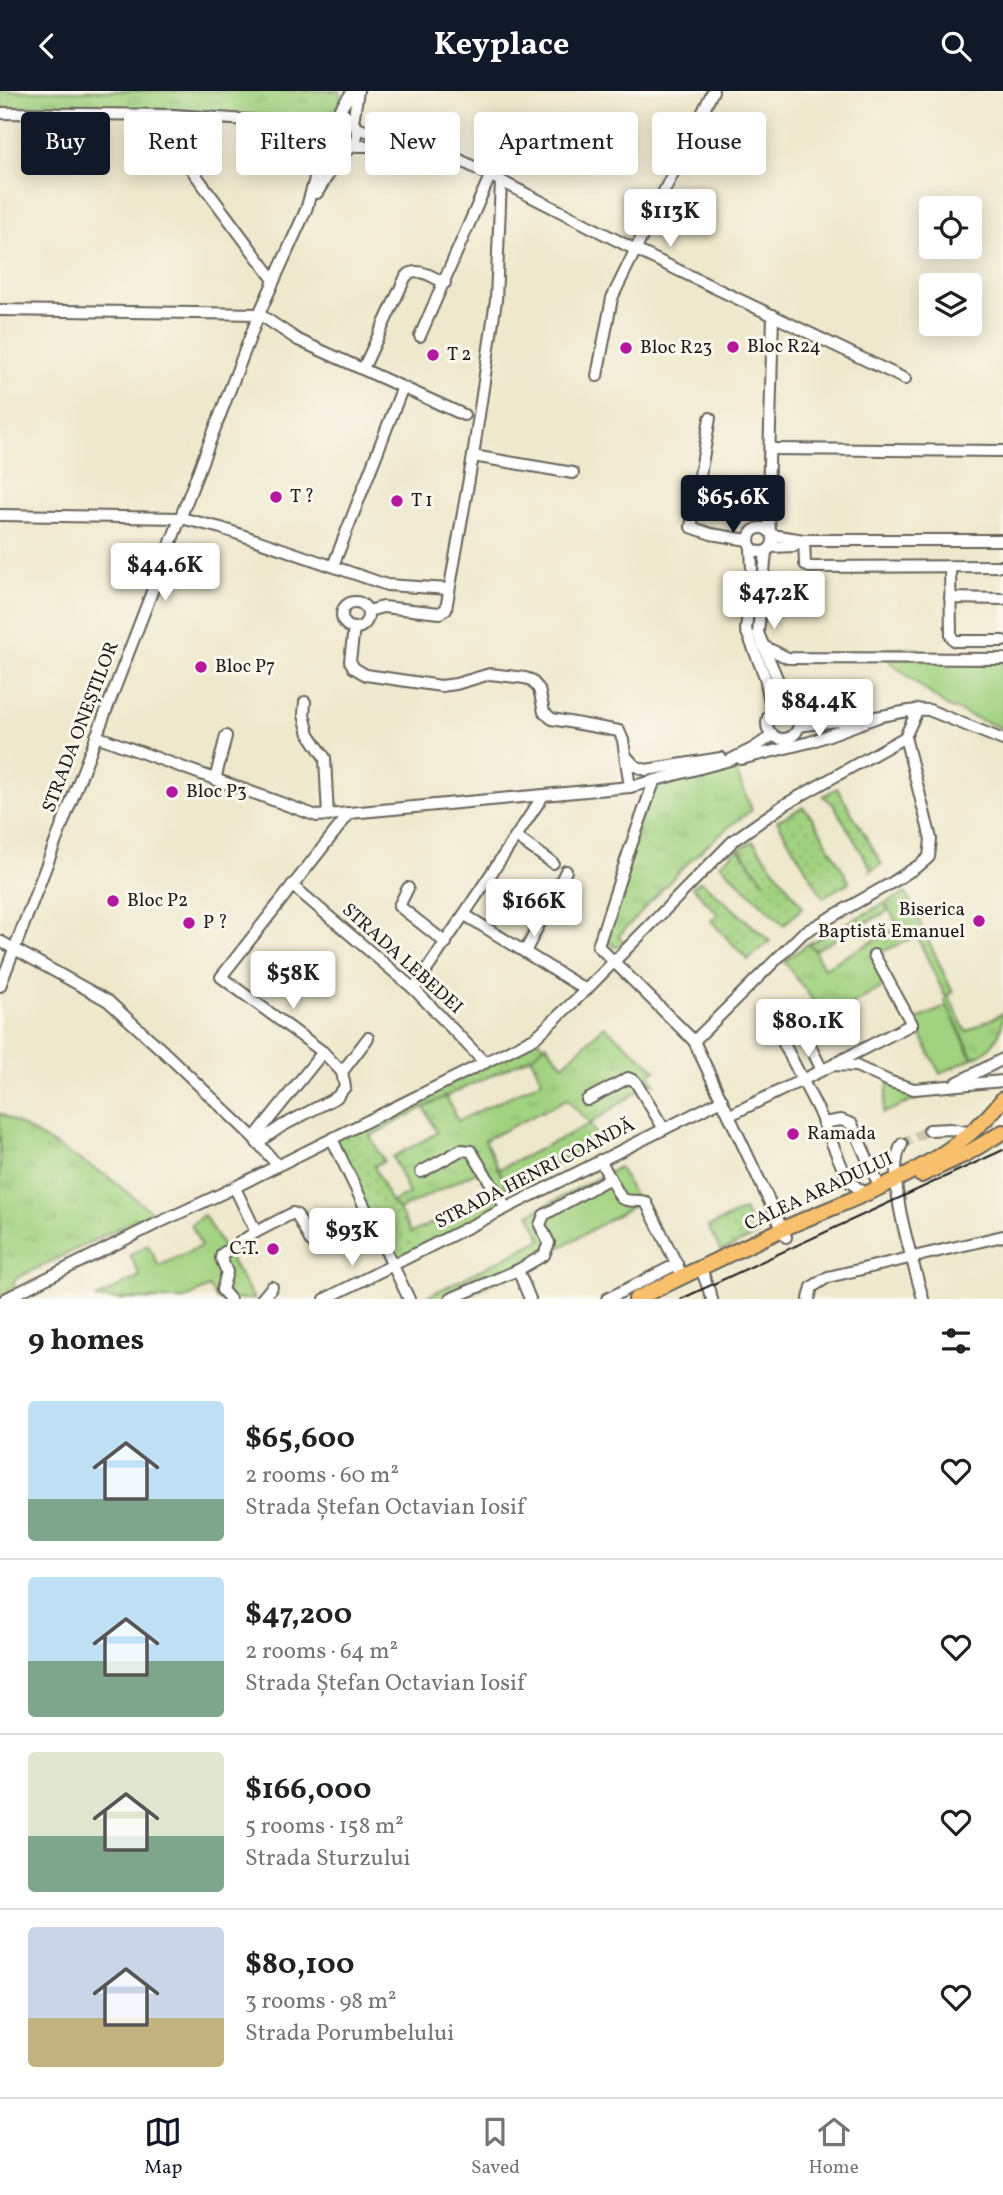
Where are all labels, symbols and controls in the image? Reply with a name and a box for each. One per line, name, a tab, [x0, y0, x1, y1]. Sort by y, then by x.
text: Keyplace	[434, 24, 569, 68]
icon: back	[28, 27, 66, 65]
icon: search	[937, 27, 975, 65]
chip: Buy	[21, 112, 110, 175]
chip: Rent	[124, 112, 222, 175]
chip: Filters	[236, 112, 351, 175]
chip: New	[365, 112, 460, 175]
chip: Apartment	[474, 112, 638, 175]
chip: House	[652, 112, 766, 175]
pin: $113K	[621, 190, 719, 249]
text: $113K	[640, 196, 700, 228]
map controls	[919, 196, 982, 336]
button: locate	[919, 196, 982, 259]
button: layers	[919, 273, 982, 336]
place label: Bloc R24	[747, 334, 821, 360]
place label: Bloc R23	[640, 335, 712, 361]
marker: Bloc R24	[725, 339, 741, 355]
marker: Bloc R23	[618, 340, 634, 356]
place label: T 2	[447, 342, 472, 368]
marker: T 2	[425, 347, 441, 363]
pin: $65.6K	[676, 475, 790, 535]
text: $65.6K	[697, 482, 769, 514]
place label: T ?	[290, 484, 315, 510]
place label: T 1	[411, 488, 433, 514]
marker: T ?	[268, 489, 284, 505]
marker: T 1	[389, 493, 405, 509]
pin: $44.6K	[108, 543, 222, 603]
text: $44.6K	[127, 550, 203, 582]
pin: $47.2K	[717, 571, 831, 631]
text: $47.2K	[739, 578, 809, 610]
street label: STRADA ONEȘTILOR	[36, 638, 126, 816]
place label: Bloc P7	[215, 654, 275, 680]
marker: Bloc P7	[193, 659, 209, 675]
pin: $84.4K	[762, 679, 876, 739]
text: $84.4K	[781, 686, 857, 718]
place label: Bloc P3	[186, 779, 247, 805]
marker: Bloc P3	[164, 784, 180, 800]
pin: $166K	[485, 879, 583, 939]
text: $166K	[502, 886, 566, 918]
place label: Bloc P2	[127, 888, 188, 914]
marker: Bloc P2	[105, 893, 121, 909]
place label: Biserica Baptistă Emanuel	[818, 897, 965, 945]
street label: STRADA LEBEDEI	[336, 898, 468, 1020]
place label: P ?	[203, 910, 228, 936]
marker: Biserica Baptistă Emanuel	[971, 913, 987, 929]
marker: P ?	[181, 915, 197, 931]
pin: $58K	[252, 951, 334, 1011]
text: $58K	[266, 958, 320, 990]
pin: $80.1K	[751, 999, 865, 1059]
text: $80.1K	[772, 1006, 844, 1038]
street label: STRADA HENRI COANDĂ	[431, 1112, 639, 1236]
place label: Ramada	[807, 1121, 876, 1147]
marker: Ramada	[785, 1126, 801, 1142]
street label: CALEA ARADULUI	[741, 1146, 897, 1238]
pin: $93K	[311, 1209, 393, 1268]
text: $93K	[325, 1215, 379, 1247]
place label: C.T.	[230, 1236, 259, 1262]
marker: C.T.	[265, 1241, 281, 1257]
text: 9 homes	[28, 1320, 144, 1362]
icon: filters	[937, 1322, 975, 1360]
text: $65,600	[245, 1418, 355, 1460]
icon: home	[84, 1429, 168, 1513]
icon: heart	[937, 1452, 975, 1490]
text: 2 rooms · 60 m²	[245, 1460, 399, 1492]
text: Strada Ștefan Octavian Iosif	[245, 1492, 525, 1524]
text: $47,200	[245, 1594, 352, 1636]
icon: home	[84, 1605, 168, 1689]
icon: heart	[937, 1628, 975, 1666]
text: 2 rooms · 64 m²	[245, 1636, 398, 1668]
text: Strada Ștefan Octavian Iosif	[245, 1668, 525, 1700]
text: $166,000	[245, 1769, 371, 1811]
icon: home	[84, 1780, 168, 1864]
icon: heart	[937, 1803, 975, 1841]
text: 5 rooms · 158 m²	[245, 1811, 404, 1843]
text: Strada Sturzului	[245, 1843, 411, 1875]
text: $80,100	[245, 1944, 355, 1986]
icon: home	[84, 1955, 168, 2039]
icon: heart	[937, 1978, 975, 2016]
text: 3 rooms · 98 m²	[245, 1986, 397, 2018]
text: Strada Porumbelului	[245, 2018, 454, 2050]
tab: Map	[144, 2113, 182, 2181]
tab: Saved	[471, 2113, 520, 2181]
tab: Home	[808, 2113, 859, 2181]

